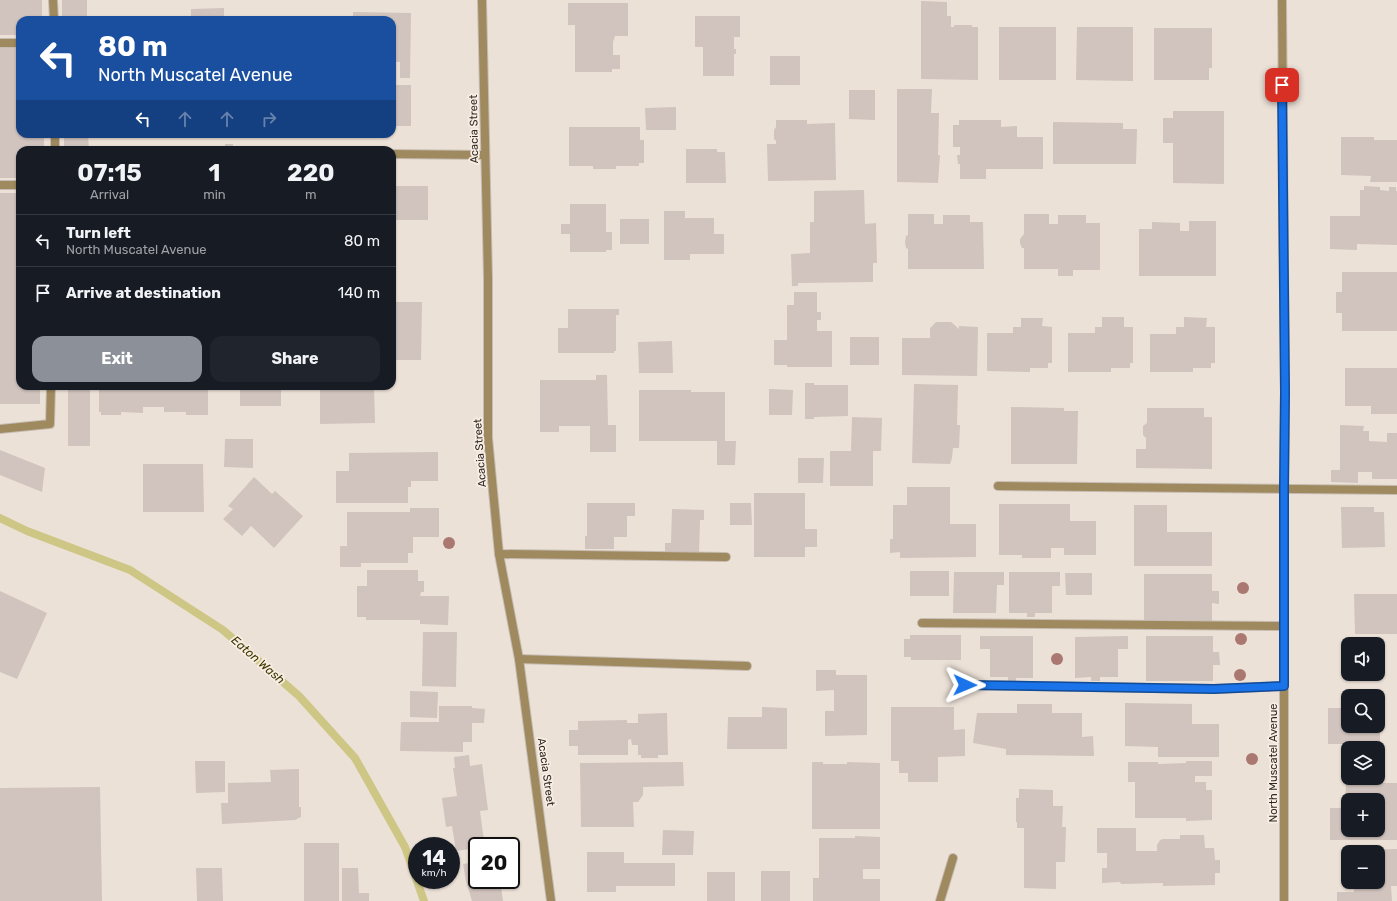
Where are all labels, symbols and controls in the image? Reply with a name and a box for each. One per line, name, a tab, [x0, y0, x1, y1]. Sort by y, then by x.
text: 80 m	[98, 30, 168, 63]
icon: left	[32, 32, 84, 84]
text: North Muscatel Avenue	[98, 64, 293, 86]
pin	[1265, 68, 1299, 102]
icon: arrive	[1271, 74, 1293, 96]
street label: Acacia Street	[467, 94, 481, 163]
icon: left	[132, 108, 154, 130]
icon: ahead	[174, 108, 196, 130]
icon: ahead	[216, 108, 238, 130]
icon: right	[258, 108, 280, 130]
text: 07:15	[77, 159, 142, 187]
text: 1	[209, 159, 220, 187]
text: 220	[287, 159, 335, 187]
text: Arrival	[90, 187, 129, 202]
text: min	[203, 187, 226, 202]
text: m	[305, 187, 317, 202]
text: Turn left	[66, 224, 131, 242]
icon: left	[32, 230, 54, 252]
text: 80 m	[344, 232, 380, 250]
text: North Muscatel Avenue	[66, 242, 207, 257]
icon: arrive	[32, 282, 54, 304]
text: Arrive at destination	[66, 284, 221, 302]
text: 140 m	[338, 284, 380, 302]
button: Exit	[32, 336, 202, 382]
button: Share	[210, 336, 380, 382]
street label: Acacia Street	[471, 418, 489, 488]
water label: Eaton Wash	[229, 633, 287, 687]
map controls	[1341, 637, 1385, 889]
button: sound	[1341, 637, 1385, 681]
position arrow	[944, 664, 986, 706]
button: search	[1341, 689, 1385, 733]
street label: North Muscatel Avenue	[1267, 704, 1280, 822]
street label: Acacia Street	[535, 737, 557, 808]
button: layers	[1341, 741, 1385, 785]
button: +	[1341, 793, 1385, 837]
speed limit sign: 20	[468, 837, 520, 889]
button: −	[1341, 845, 1385, 889]
text: 14	[422, 846, 446, 870]
text: km/h	[422, 867, 446, 879]

